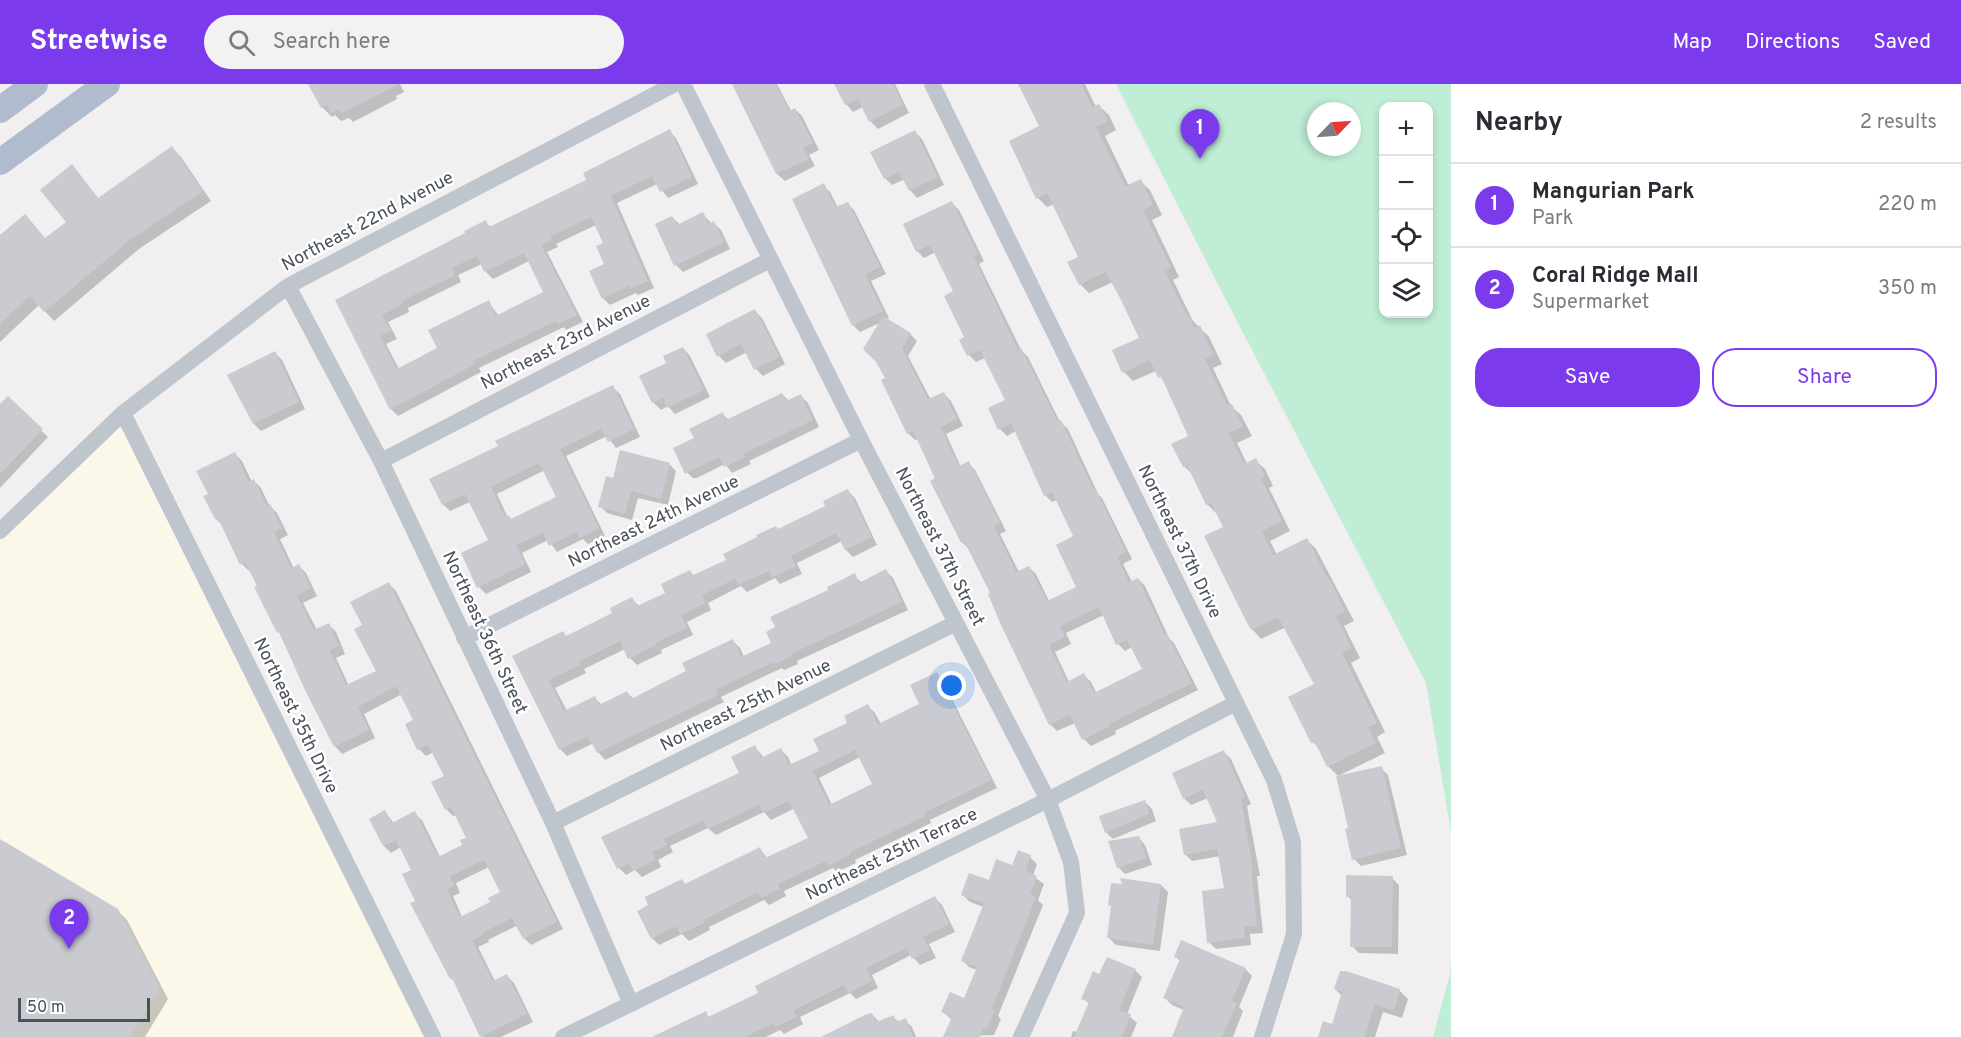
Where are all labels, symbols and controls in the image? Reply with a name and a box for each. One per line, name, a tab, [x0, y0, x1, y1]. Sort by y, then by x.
search box	[204, 15, 624, 69]
text: Streetwise	[30, 24, 168, 60]
icon: search	[225, 26, 258, 59]
text: Search here	[273, 29, 390, 56]
text: Map	[1672, 29, 1712, 56]
text: Directions	[1745, 29, 1840, 56]
text: Saved	[1873, 29, 1931, 56]
north arrow	[1307, 102, 1361, 156]
map controls	[1379, 102, 1433, 318]
button: +	[1379, 102, 1433, 156]
text: Nearby	[1475, 107, 1563, 140]
pin: 1	[1180, 110, 1220, 159]
text: 2 results	[1860, 110, 1937, 136]
button: −	[1379, 156, 1433, 210]
street label: Northeast 22nd Avenue	[278, 167, 458, 277]
text: Mangurian Park	[1532, 179, 1695, 206]
text: 1	[1491, 192, 1499, 218]
text: 220 m	[1878, 192, 1937, 218]
text: Park	[1532, 206, 1573, 232]
button: locate	[1379, 210, 1433, 264]
text: Coral Ridge Mall	[1532, 263, 1699, 290]
button: layers	[1379, 264, 1433, 318]
text: 2	[1488, 276, 1501, 302]
text: 350 m	[1878, 276, 1937, 302]
street label: Northeast 23rd Avenue	[477, 290, 655, 396]
text: Supermarket	[1532, 290, 1649, 316]
button: Save	[1475, 348, 1700, 407]
button: Share	[1712, 348, 1937, 407]
street label: Northeast 37th Drive	[1132, 461, 1226, 623]
street label: Northeast 37th Street	[889, 464, 989, 630]
street label: Northeast 24th Avenue	[565, 471, 743, 573]
street label: Northeast 36th Street	[436, 548, 532, 718]
street label: Northeast 35th Drive	[247, 634, 343, 798]
street label: Northeast 25th Avenue	[657, 655, 835, 757]
your location	[937, 671, 966, 700]
street label: Northeast 25th Terrace	[802, 803, 982, 907]
pin: 2	[50, 900, 88, 949]
scale bar	[18, 995, 150, 1022]
text: 50 m	[27, 998, 65, 1018]

